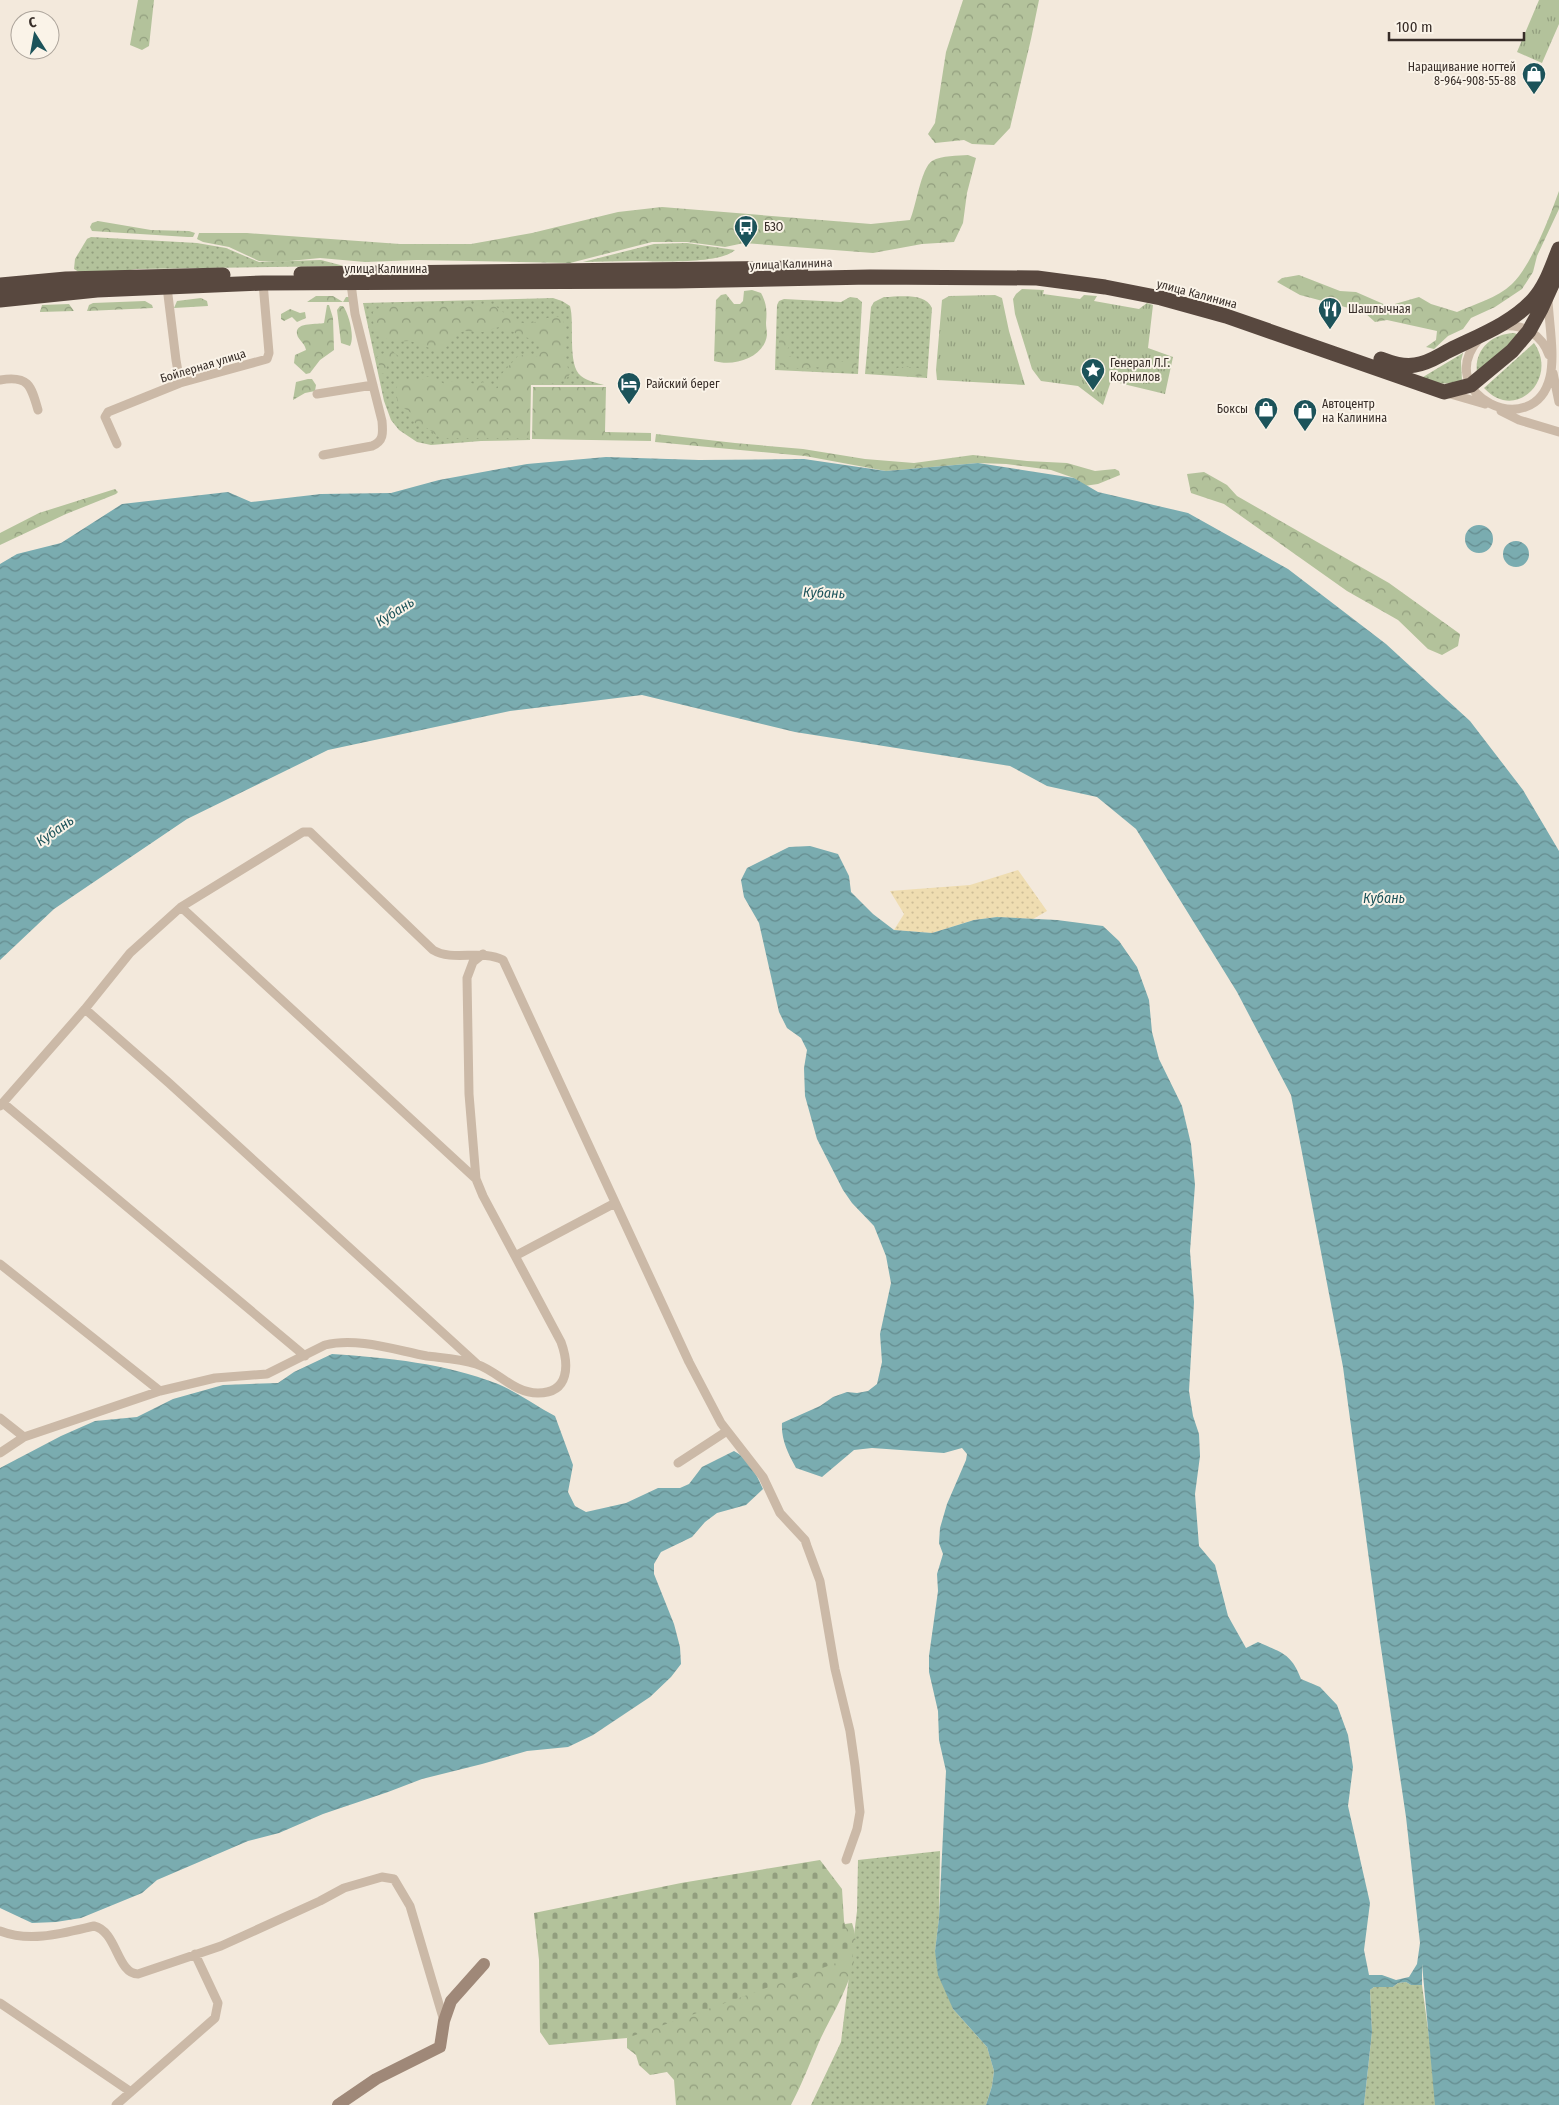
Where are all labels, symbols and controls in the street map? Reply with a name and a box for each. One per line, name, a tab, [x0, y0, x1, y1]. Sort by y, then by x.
north arrow	[10, 10, 60, 60]
scale bar	[1389, 10, 1524, 42]
text: С	[27, 14, 38, 32]
text: 100 m	[1396, 18, 1433, 36]
place label: Наращивание ногтей 8-964-908-55-88	[1408, 60, 1516, 88]
shop icon: Наращивание ногтей 8-964-908-55-88	[1521, 61, 1547, 95]
bus stop icon: БЗО	[733, 214, 759, 248]
place label: БЗО	[764, 220, 783, 234]
street label: улица Калинина	[749, 256, 833, 272]
street label: улица Калинина	[345, 262, 428, 276]
street label: улица Калинина	[1155, 277, 1239, 312]
restaurant icon: Шашлычная	[1317, 296, 1343, 330]
place label: Шашлычная	[1348, 302, 1411, 316]
street label: Бойлерная улица	[159, 346, 248, 386]
place label: Генерал Л.Г. Корнилов	[1110, 356, 1170, 384]
place icon: Генерал Л.Г. Корнилов	[1080, 357, 1106, 391]
hotel icon: Райский берег	[616, 371, 642, 405]
place label: Райский берег	[646, 377, 720, 391]
shop icon: Боксы	[1253, 396, 1279, 430]
place label: Автоцентр на Калинина	[1322, 397, 1387, 425]
shop icon: Автоцентр на Калинина	[1292, 398, 1318, 432]
place label: Боксы	[1217, 402, 1248, 416]
water label: Кубань	[803, 584, 845, 602]
water label: Кубань	[373, 594, 417, 630]
water label: Кубань	[33, 812, 77, 850]
water label: Кубань	[1363, 890, 1405, 907]

